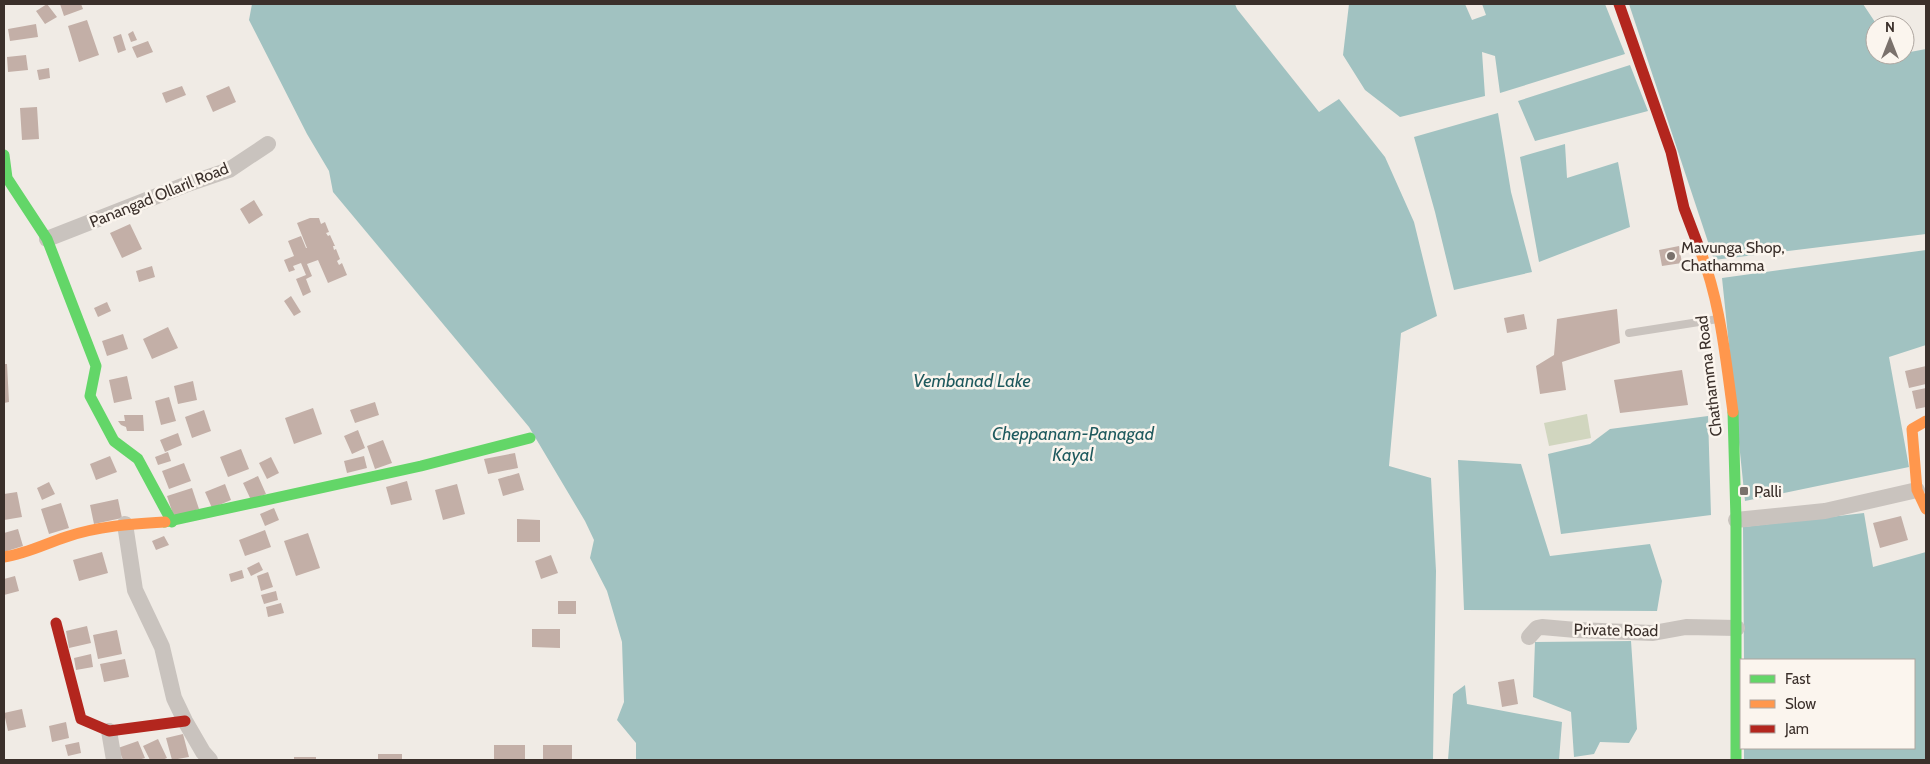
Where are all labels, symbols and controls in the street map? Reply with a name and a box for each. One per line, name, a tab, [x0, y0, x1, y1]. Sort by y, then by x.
north arrow	[1865, 15, 1915, 65]
text: N	[1885, 18, 1895, 36]
street label: Panangad Ollaril Road	[87, 158, 231, 232]
place label: Mavunga Shop, Chathamma	[1681, 238, 1785, 275]
marker: Mavunga Shop, Chathamma	[1665, 250, 1677, 262]
street label: Chathamma Road	[1692, 314, 1726, 438]
water label: Vembanad Lake	[913, 370, 1031, 392]
water label: Cheppanam-Panagad Kayal	[992, 423, 1155, 466]
place label: Palli	[1754, 482, 1782, 501]
marker: Palli	[1738, 485, 1750, 497]
street label: Private Road	[1574, 620, 1658, 640]
legend	[1740, 659, 1915, 749]
text: Fast	[1785, 670, 1810, 688]
text: Slow	[1785, 695, 1816, 713]
text: Jam	[1784, 720, 1809, 738]

